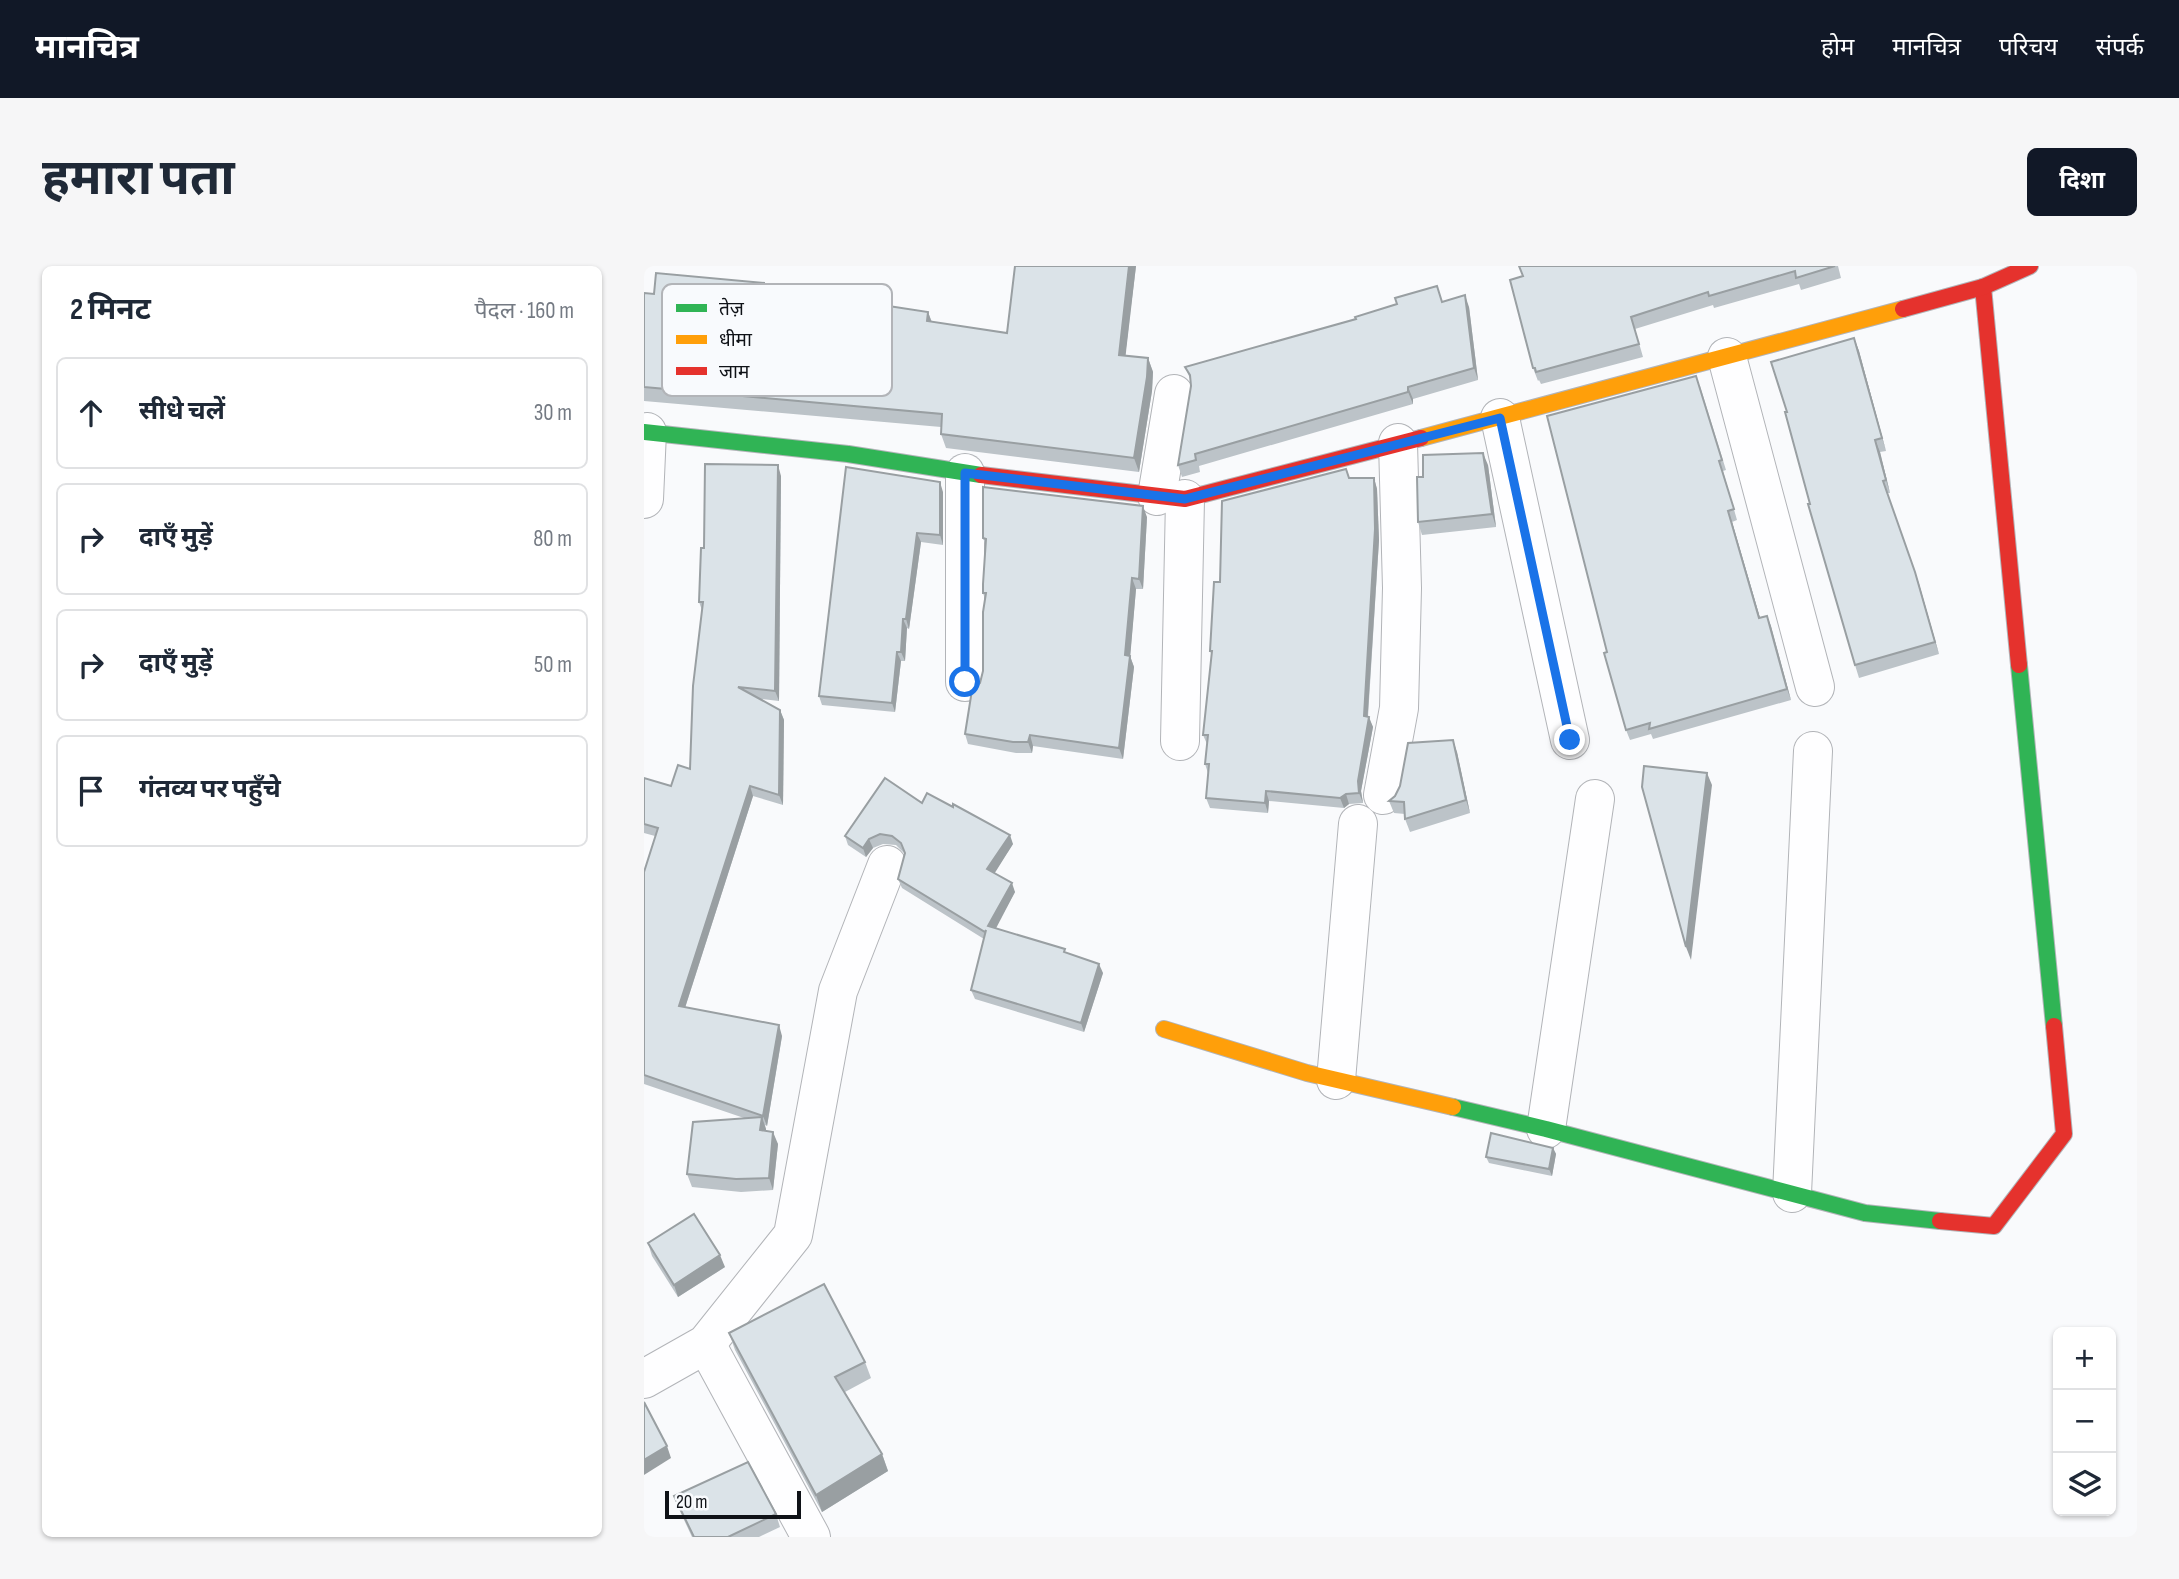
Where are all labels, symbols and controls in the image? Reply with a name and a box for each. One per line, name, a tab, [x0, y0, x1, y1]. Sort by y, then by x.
text: मानचित्र	[35, 28, 139, 68]
text: होम	[1821, 33, 1854, 62]
text: मानचित्र	[1892, 33, 1961, 62]
text: परिचय	[1999, 33, 2058, 62]
text: संपर्क	[2096, 33, 2144, 62]
button: दिशा	[2027, 148, 2137, 216]
text: हमारा पता	[42, 150, 235, 209]
legend	[662, 284, 892, 396]
text: 2 मिनट	[70, 292, 151, 328]
text: पैदल · 160 m	[474, 297, 574, 325]
text: तेज़	[719, 297, 745, 321]
text: धीमा	[719, 329, 753, 352]
text: जाम	[719, 361, 750, 384]
icon: ahead	[72, 394, 110, 432]
text: सीधे चलें	[139, 396, 225, 427]
text: 30 m	[534, 399, 572, 427]
icon: right	[72, 520, 110, 558]
text: दाएँ मुड़ें	[139, 522, 213, 553]
text: 80 m	[533, 525, 572, 553]
icon: right	[72, 646, 110, 684]
text: दाएँ मुड़ें	[139, 648, 213, 679]
text: 50 m	[534, 651, 572, 679]
route start	[949, 666, 980, 697]
route end	[1554, 724, 1585, 755]
icon: arrive	[72, 772, 110, 810]
text: गंतव्य पर पहुँचे	[139, 774, 281, 805]
map controls	[2053, 1327, 2116, 1516]
button: +	[2053, 1327, 2116, 1390]
button: −	[2053, 1390, 2116, 1453]
button: layers	[2053, 1453, 2116, 1516]
scale bar	[665, 1488, 802, 1520]
text: 20 m	[676, 1491, 708, 1514]

